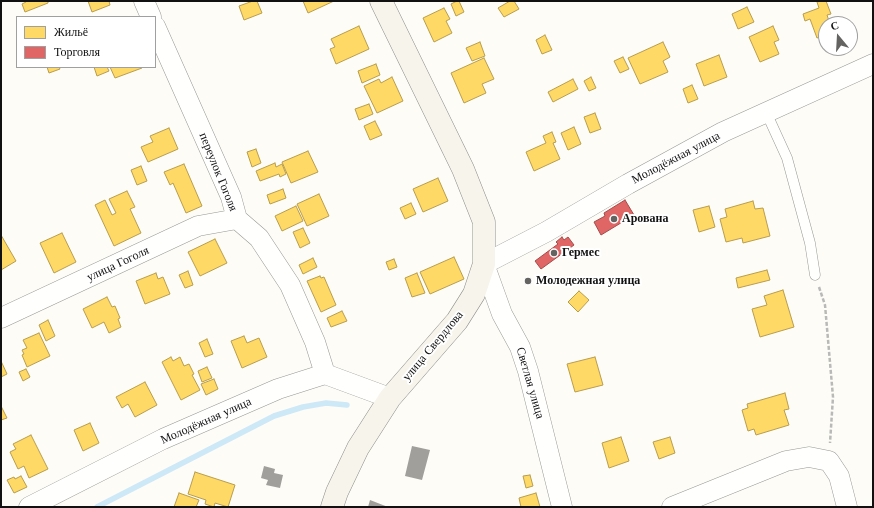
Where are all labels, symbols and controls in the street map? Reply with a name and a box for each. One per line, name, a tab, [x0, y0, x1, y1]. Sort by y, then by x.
legend	[16, 16, 156, 68]
north arrow	[818, 16, 858, 56]
text: С	[829, 18, 841, 33]
text: Жильё	[54, 24, 88, 39]
text: Торговля	[54, 44, 100, 59]
street label: Молодёжная улица	[629, 129, 723, 187]
street label: переулок Гоголя	[196, 131, 240, 213]
place label: Арована	[622, 212, 668, 226]
marker: Арована	[609, 214, 619, 224]
street label: улица Гоголя	[85, 243, 151, 285]
place label: Гермес	[562, 246, 600, 260]
marker: Гермес	[549, 248, 559, 258]
place label: Молодежная улица	[536, 274, 640, 288]
marker: Молодежная улица	[523, 276, 533, 286]
street label: улица Свердлова	[400, 308, 466, 384]
street label: Светлая улица	[513, 346, 547, 420]
street label: Молодёжная улица	[158, 395, 254, 447]

